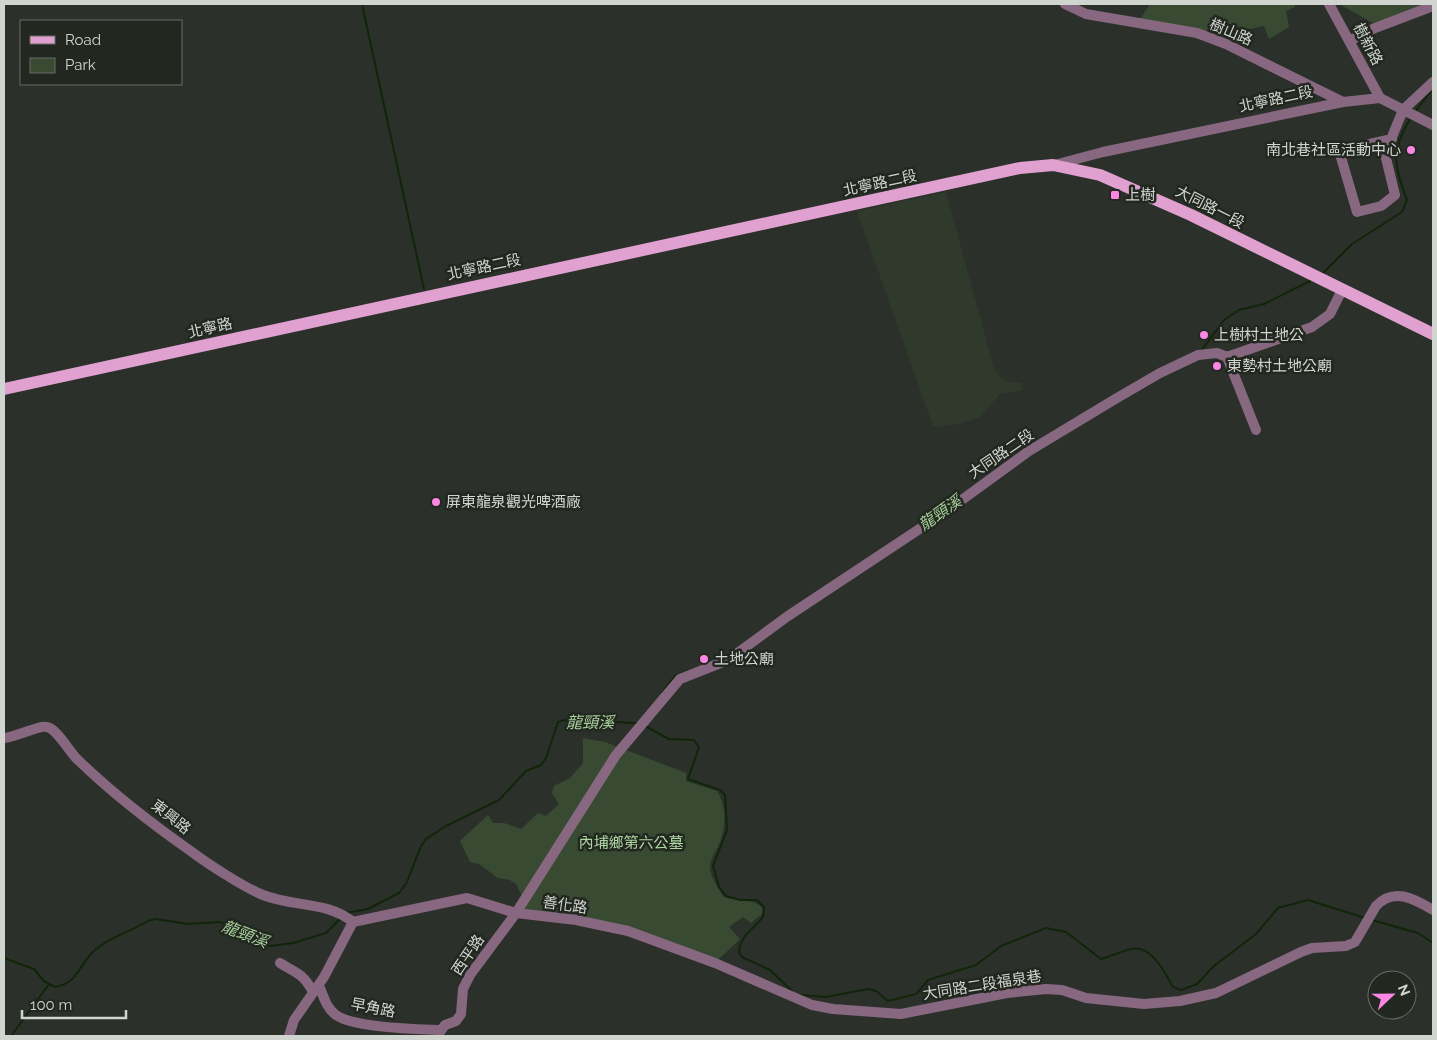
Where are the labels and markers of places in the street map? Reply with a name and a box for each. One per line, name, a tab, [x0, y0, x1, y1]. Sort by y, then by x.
place label: 南北巷社區活動中心	[1266, 141, 1401, 159]
marker: 南北巷社區活動中心	[1405, 144, 1417, 156]
place label: 上樹	[1125, 186, 1155, 204]
marker: 上樹	[1109, 189, 1121, 201]
place label: 上樹村土地公	[1214, 326, 1304, 344]
marker: 上樹村土地公	[1198, 329, 1210, 341]
place label: 東勢村土地公廟	[1227, 357, 1332, 375]
marker: 東勢村土地公廟	[1211, 360, 1223, 372]
place label: 屏東龍泉觀光啤酒廠	[446, 493, 581, 511]
marker: 屏東龍泉觀光啤酒廠	[430, 496, 442, 508]
place label: 土地公廟	[714, 650, 774, 668]
marker: 土地公廟	[698, 653, 710, 665]

